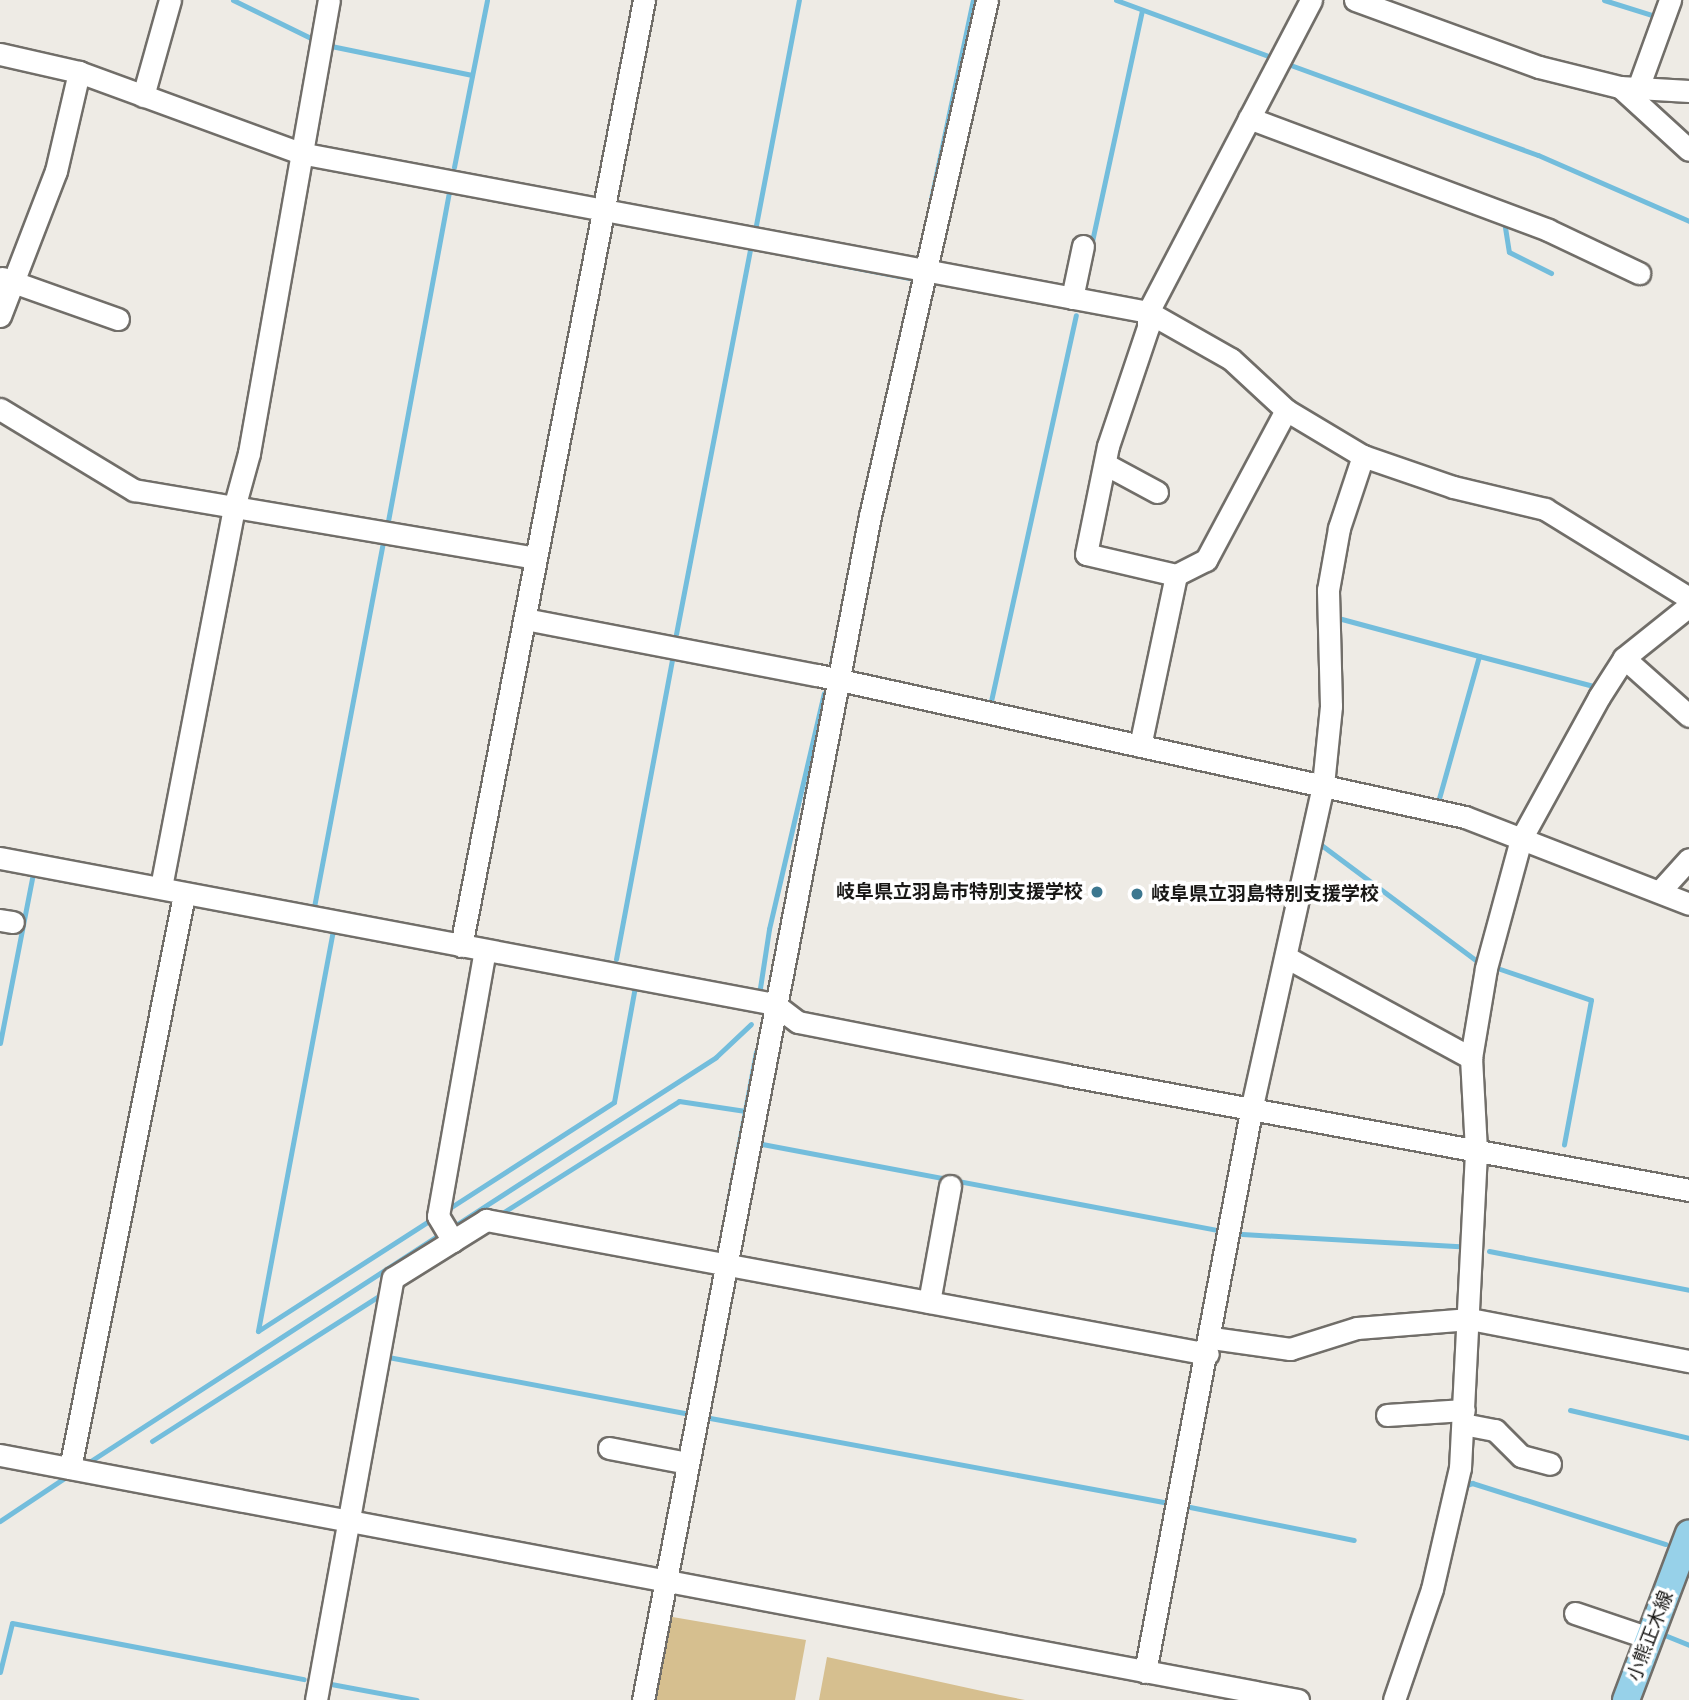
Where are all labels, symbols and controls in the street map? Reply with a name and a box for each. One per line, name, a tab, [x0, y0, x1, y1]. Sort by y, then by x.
place label: 岐阜県立羽島市特別支援学校	[836, 881, 1083, 903]
place label: 岐阜県立羽島特別支援学校	[1151, 883, 1379, 905]
marker: 岐阜県立羽島市特別支援学校	[1089, 884, 1105, 900]
marker: 岐阜県立羽島特別支援学校	[1129, 886, 1145, 902]
street label: 小熊正木線	[1622, 1588, 1678, 1684]

